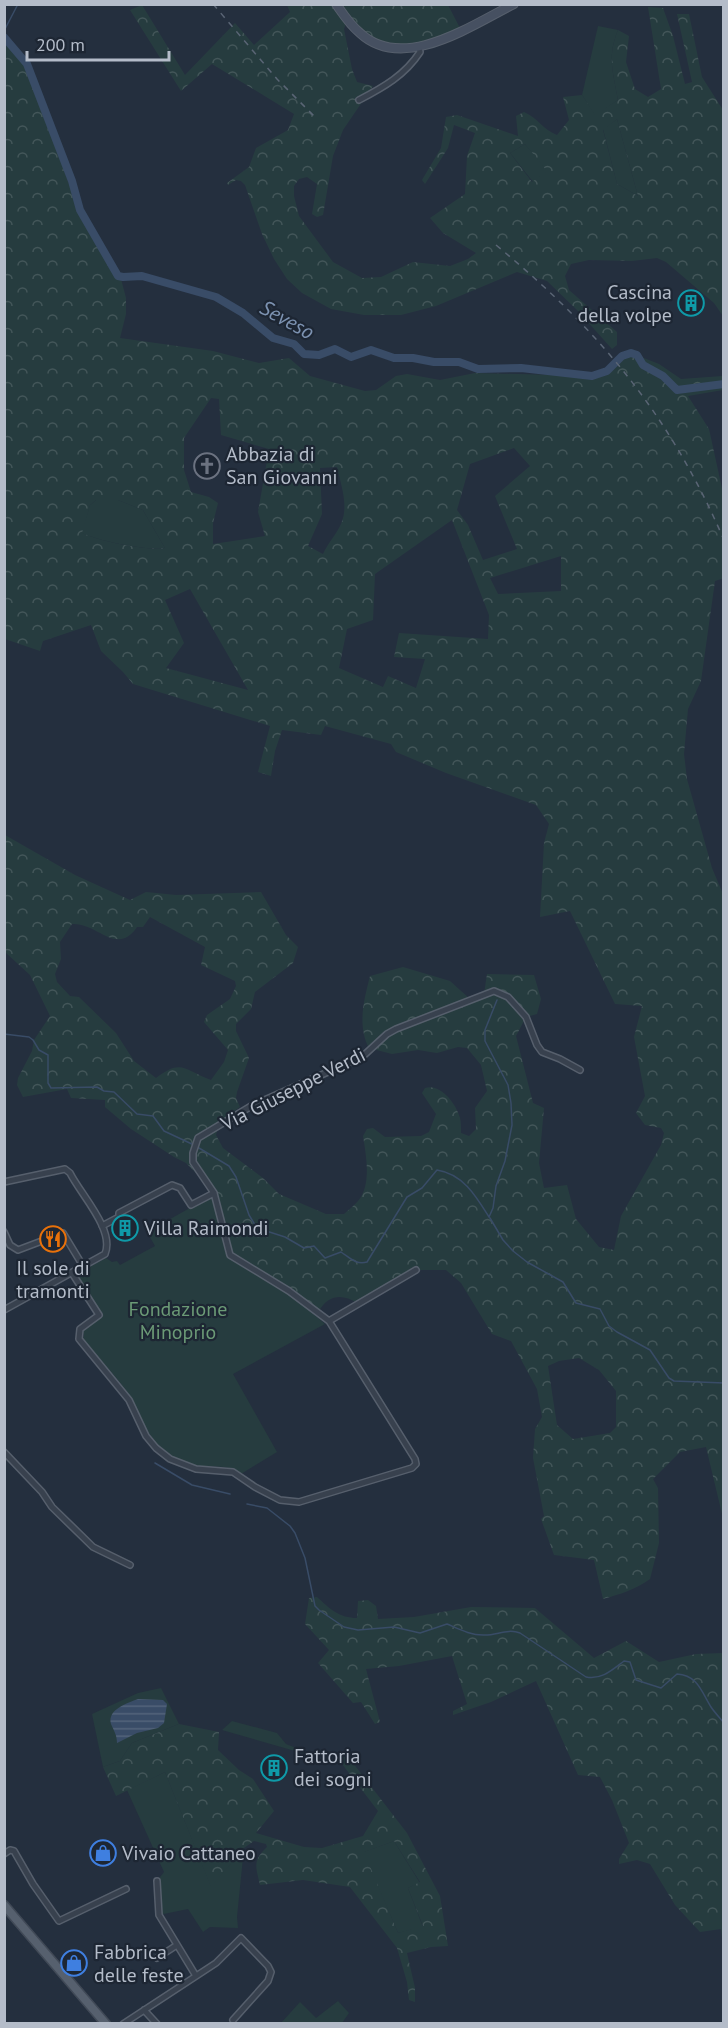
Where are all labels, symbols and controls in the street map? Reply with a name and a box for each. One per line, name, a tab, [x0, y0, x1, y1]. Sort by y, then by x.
scale bar	[27, 24, 170, 62]
text: 200 m	[36, 33, 85, 56]
place label: Cascina della volpe	[577, 279, 672, 328]
building icon: Cascina della volpe	[676, 288, 706, 318]
water label: Seveso	[255, 294, 319, 345]
place label: Abbazia di San Giovanni	[226, 441, 338, 490]
church icon: Abbazia di San Giovanni	[192, 451, 222, 481]
street label: Via Giuseppe Verdi	[215, 1041, 370, 1137]
building icon: Villa Raimondi	[110, 1213, 140, 1243]
place label: Villa Raimondi	[143, 1215, 269, 1241]
restaurant icon: Il sole di tramonti	[38, 1224, 68, 1254]
place label: Il sole di tramonti	[16, 1255, 90, 1304]
park label: Fondazione Minoprio	[129, 1296, 227, 1345]
place label: Fattoria dei sogni	[294, 1743, 372, 1792]
building icon: Fattoria dei sogni	[259, 1753, 289, 1783]
shop icon: Vivaio Cattaneo	[88, 1838, 118, 1868]
place label: Vivaio Cattaneo	[121, 1840, 256, 1866]
place label: Fabbrica delle feste	[94, 1939, 184, 1988]
shop icon: Fabbrica delle feste	[59, 1948, 89, 1978]

